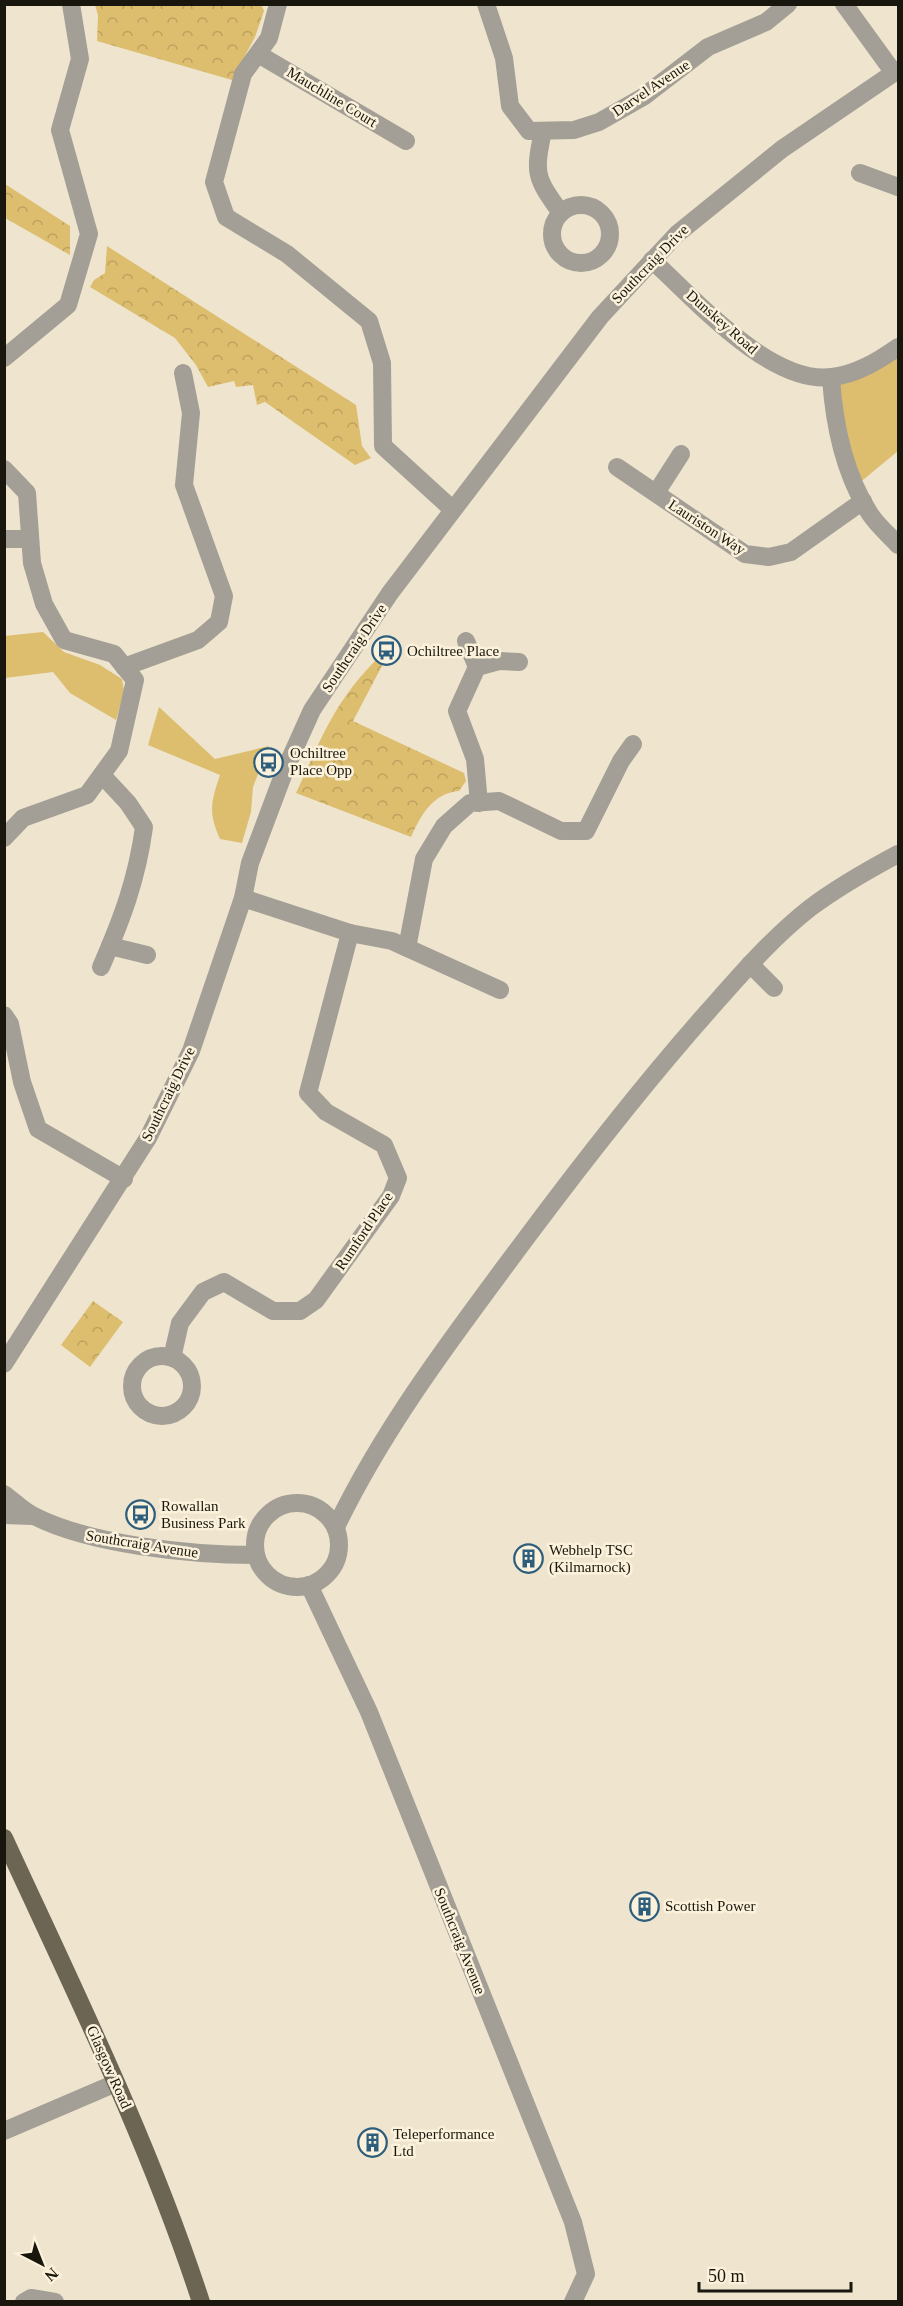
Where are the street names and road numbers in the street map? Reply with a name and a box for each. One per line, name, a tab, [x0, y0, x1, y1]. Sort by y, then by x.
street label: Darvel Avenue	[610, 56, 693, 120]
street label: Mauchline Court	[284, 64, 381, 131]
street label: Southcraig Drive	[609, 221, 692, 307]
street label: Dunskey Road	[683, 287, 761, 357]
street label: Lauriston Way	[666, 496, 749, 558]
street label: Southcraig Drive	[319, 601, 390, 695]
street label: Southcraig Drive	[138, 1044, 198, 1144]
street label: Rumford Place	[332, 1189, 396, 1273]
street label: Southcraig Avenue	[85, 1527, 200, 1561]
street label: Southcraig Avenue	[431, 1885, 489, 1997]
street label: Glasgow Road	[84, 2023, 135, 2111]

